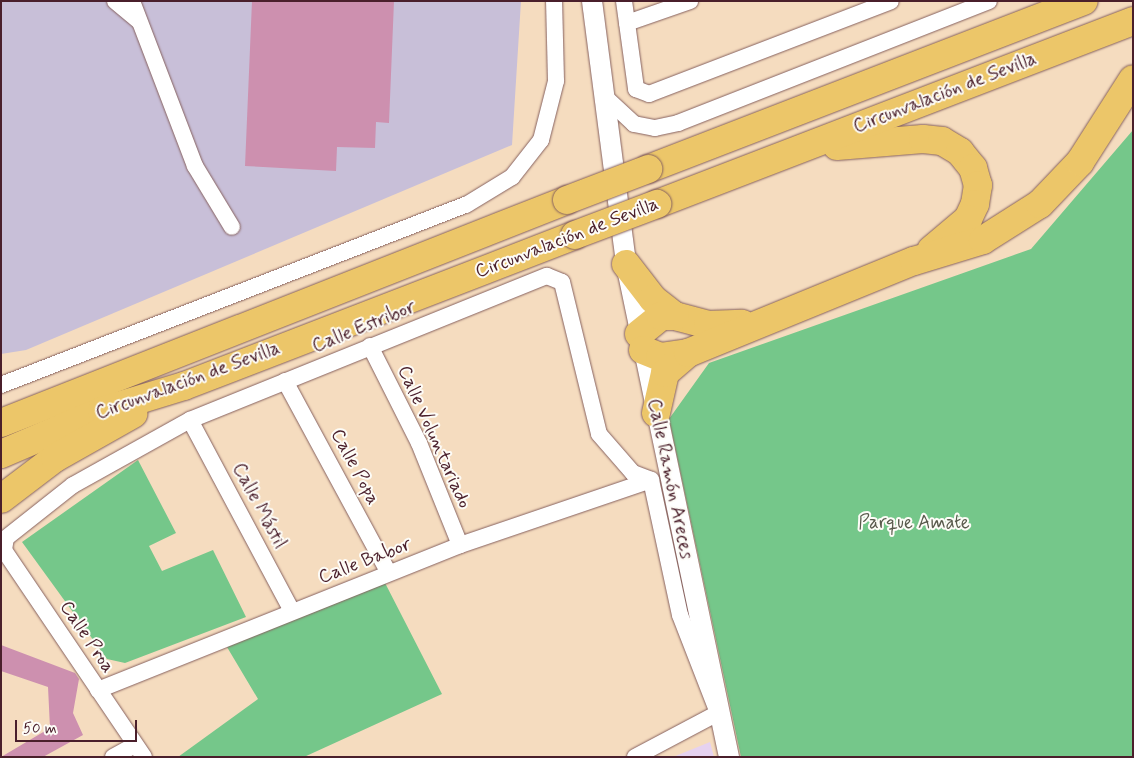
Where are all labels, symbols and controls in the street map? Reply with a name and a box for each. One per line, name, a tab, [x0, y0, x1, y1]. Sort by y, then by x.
street label: Circunvalación de Sevilla	[849, 47, 1041, 139]
street label: Circunvalación de Sevilla	[471, 192, 663, 284]
street label: Calle Estribor	[309, 296, 419, 358]
street label: Circunvalación de Sevilla	[92, 337, 284, 425]
street label: Calle Voluntariado	[393, 363, 475, 511]
street label: Calle Ramón Areces	[642, 397, 698, 561]
street label: Calle Popa	[326, 426, 384, 508]
street label: Calle Mástil	[227, 459, 291, 553]
park label: Parque Amate	[858, 512, 970, 534]
street label: Calle Babor	[316, 533, 414, 589]
street label: Calle Proa	[55, 597, 119, 677]
scale bar	[18, 710, 140, 742]
text: 50 m	[23, 719, 57, 739]

